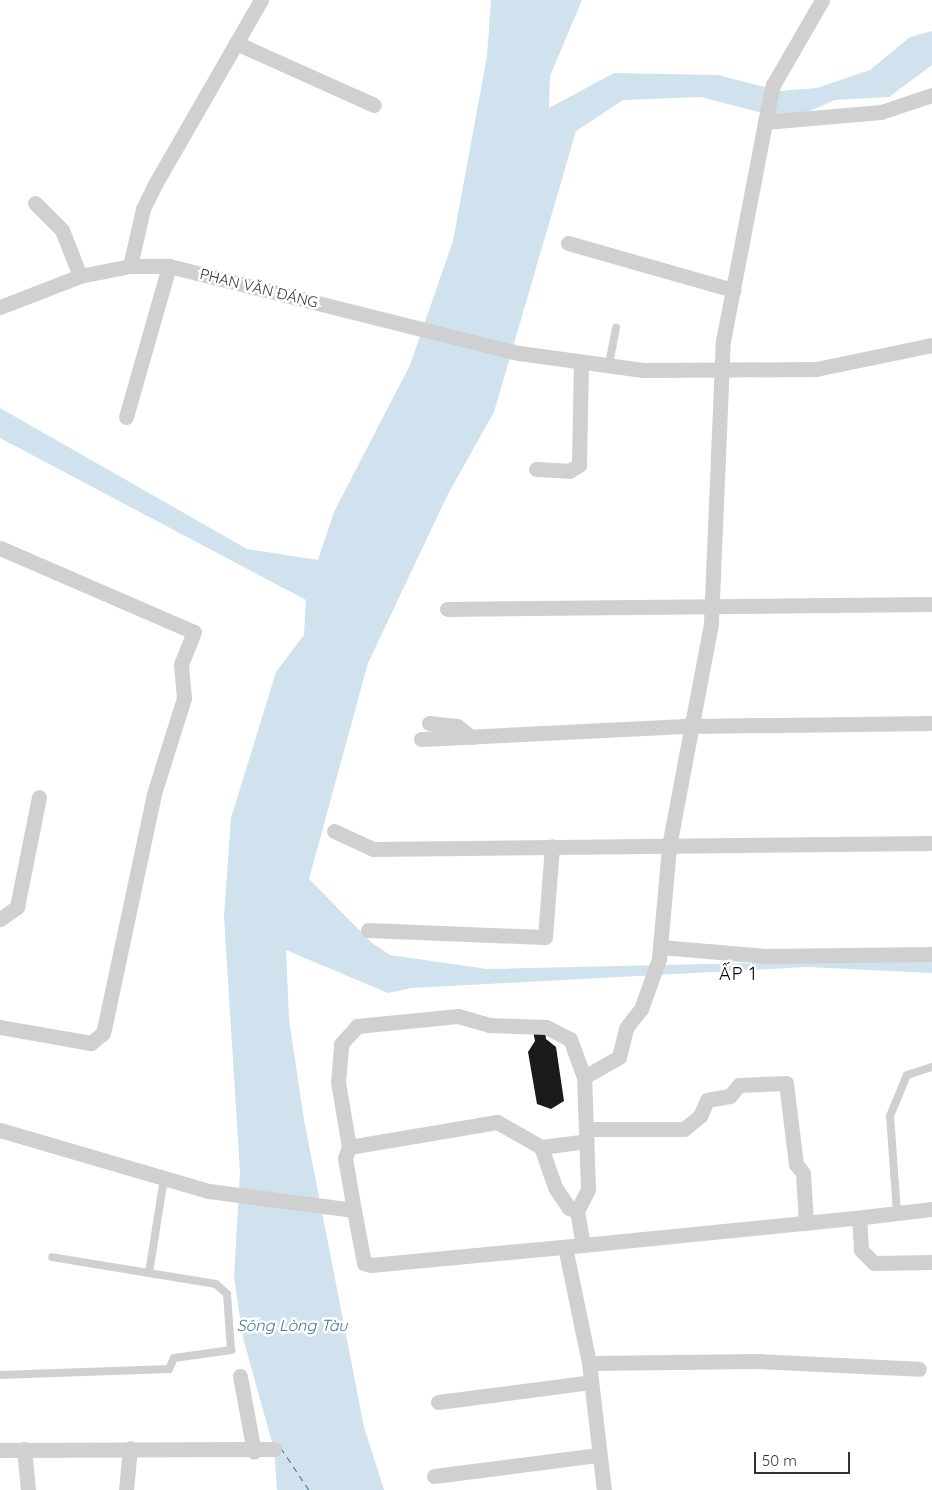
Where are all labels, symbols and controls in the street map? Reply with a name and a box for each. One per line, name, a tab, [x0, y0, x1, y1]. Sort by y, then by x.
street label: PHAN VĂN ĐÁNG	[198, 265, 320, 311]
district label: ẤP 1	[719, 963, 757, 985]
water label: Sông Lòng Tàu	[237, 1315, 347, 1335]
scale bar	[757, 1442, 853, 1474]
text: 50 m	[762, 1451, 797, 1470]

